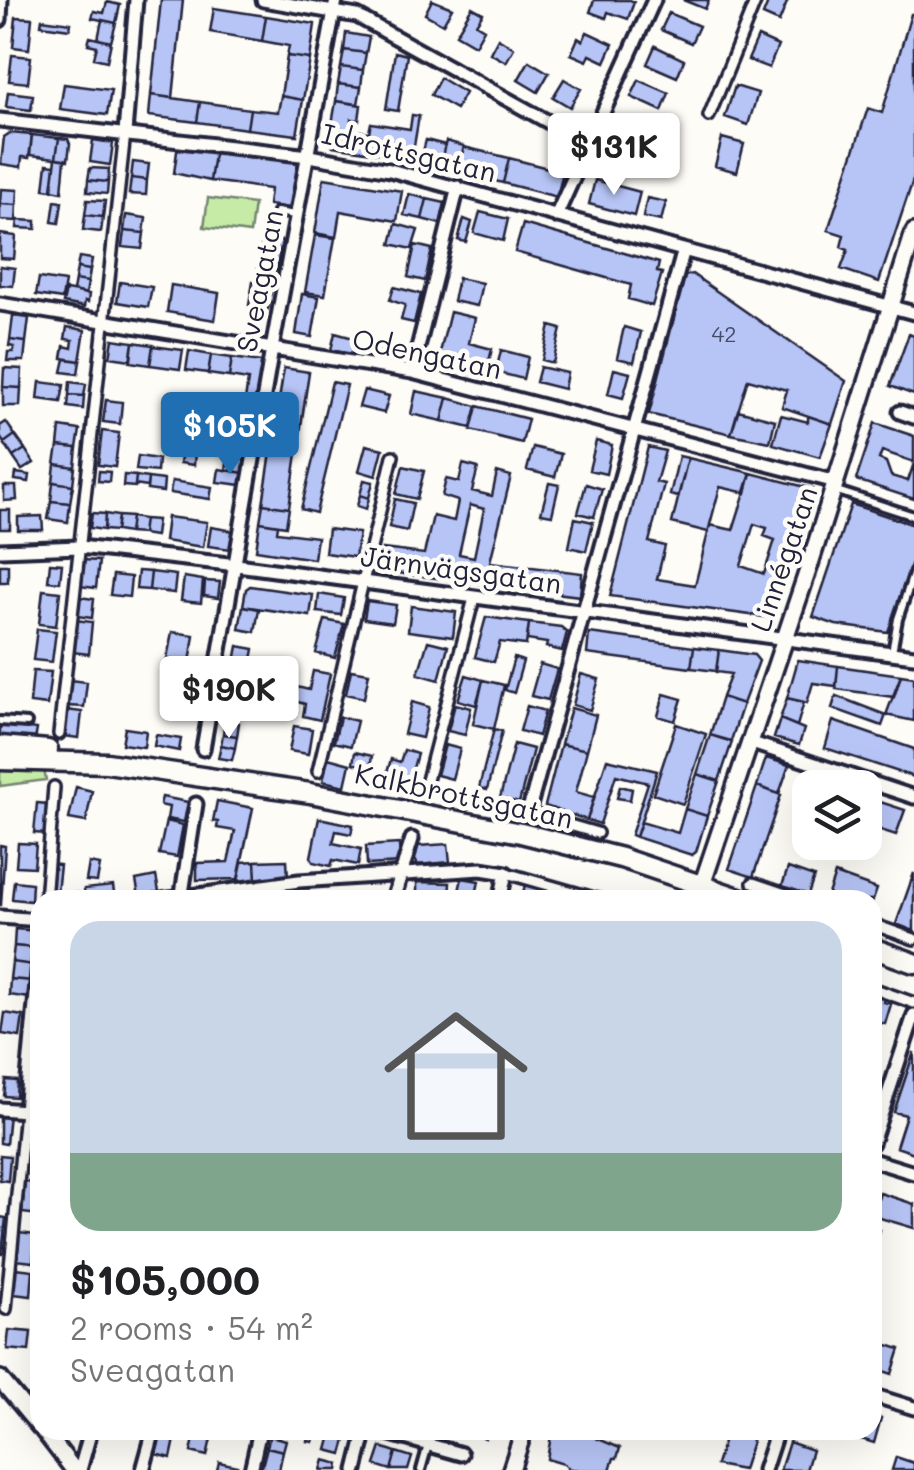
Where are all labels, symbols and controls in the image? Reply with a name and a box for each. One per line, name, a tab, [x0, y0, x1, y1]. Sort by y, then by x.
pin: $131K	[544, 113, 684, 198]
street label: Idrottsgatan	[319, 114, 500, 190]
text: $131K	[570, 124, 658, 166]
street label: Sveagatan	[228, 207, 290, 355]
house number: 42	[711, 319, 737, 348]
street label: Odengatan	[349, 320, 505, 386]
pin: $105K	[160, 392, 300, 477]
text: $105K	[183, 403, 277, 445]
street label: Linnégatan	[741, 481, 825, 636]
street label: Järnvägsgatan	[358, 537, 564, 601]
pin: $190K	[159, 656, 299, 741]
text: $190K	[182, 667, 276, 709]
street label: Kalkbrottsgatan	[352, 754, 577, 836]
map controls	[792, 770, 882, 860]
button: layers	[792, 770, 882, 860]
icon: home	[366, 986, 546, 1166]
text: $105,000	[70, 1251, 260, 1306]
text: 2 rooms · 54 m²	[70, 1306, 313, 1348]
text: Sveagatan	[70, 1348, 235, 1390]

